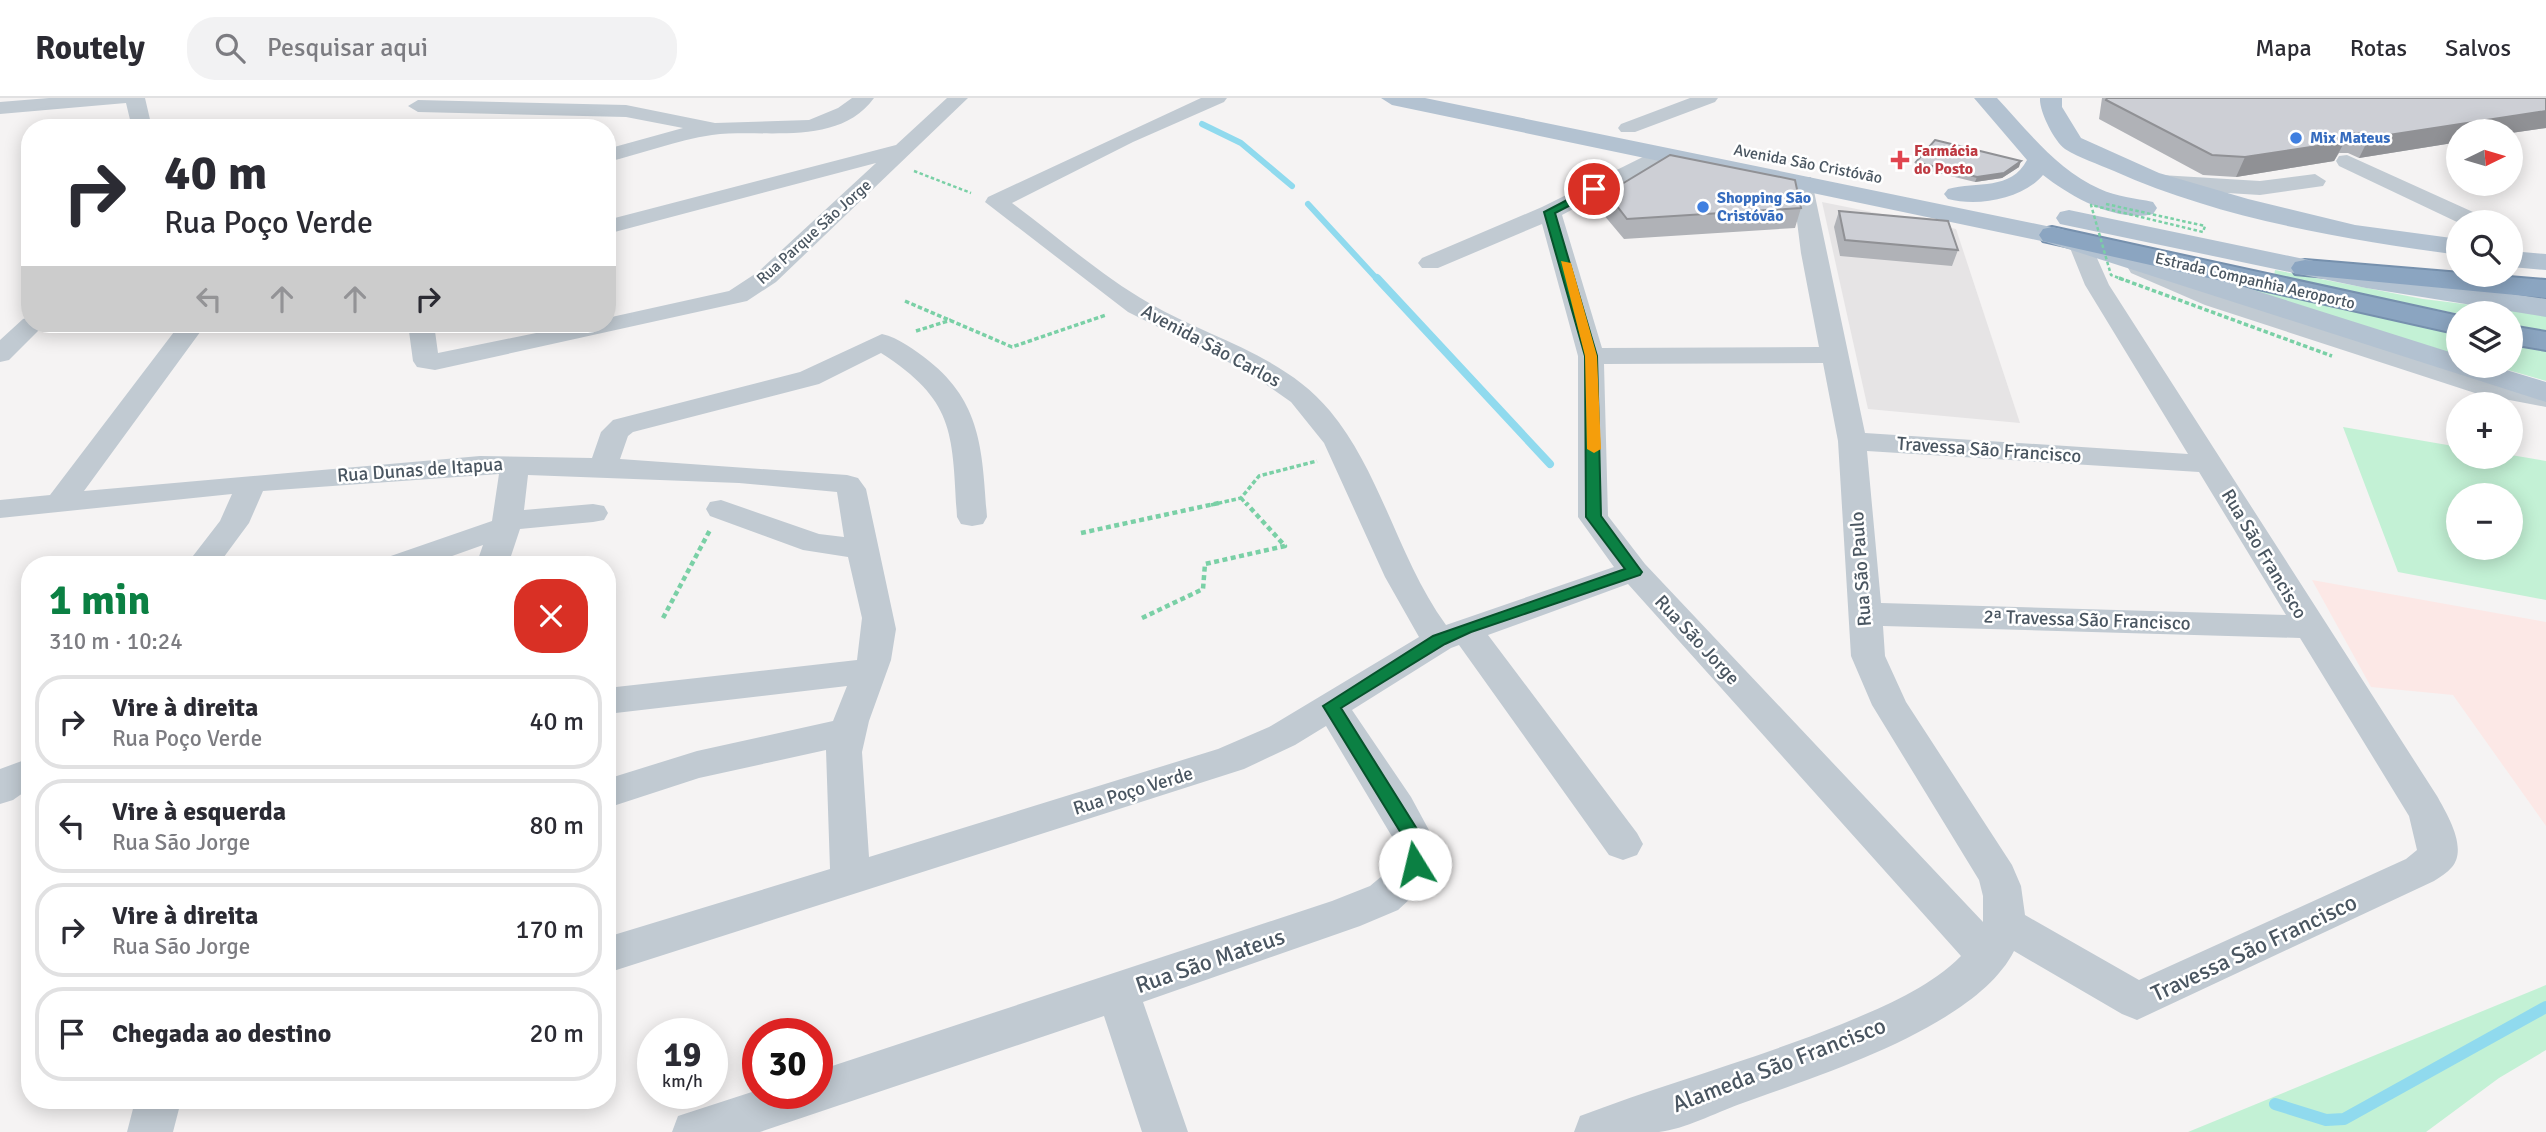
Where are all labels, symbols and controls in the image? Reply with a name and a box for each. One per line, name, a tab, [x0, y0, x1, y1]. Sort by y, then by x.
search box	[187, 17, 677, 80]
text: Routely	[35, 28, 145, 69]
icon: search	[211, 29, 249, 67]
text: Pesquisar aqui	[267, 32, 428, 64]
text: Mapa	[2255, 33, 2312, 63]
text: Rotas	[2350, 33, 2407, 63]
text: Salvos	[2445, 33, 2511, 63]
north arrow	[2446, 119, 2524, 196]
map controls	[2446, 119, 2523, 560]
place label: Mix Mateus	[2310, 128, 2390, 148]
marker: Mix Mateus	[2288, 130, 2304, 146]
street label: Avenida São Cristóvão	[1732, 140, 1884, 188]
place label: Farmácia do Posto	[1914, 141, 1978, 179]
text: 40 m	[164, 143, 267, 203]
icon: right	[49, 147, 140, 238]
marker: Farmácia do Posto	[1892, 152, 1908, 168]
pin	[1564, 159, 1624, 219]
icon: arrive	[1575, 170, 1613, 208]
street label: Rua Parque São Jorge	[753, 175, 875, 289]
place label: Shopping São Cristóvão	[1717, 188, 1811, 226]
marker: Shopping São Cristóvão	[1695, 199, 1711, 215]
text: Rua Poço Verde	[164, 203, 373, 242]
button: search	[2446, 210, 2523, 287]
street label: Estrada Companhia Aeroporto	[2153, 248, 2357, 314]
icon: left	[190, 280, 228, 318]
icon: ahead	[263, 280, 301, 318]
icon: ahead	[336, 280, 374, 318]
icon: right	[409, 280, 447, 318]
street label: Avenida São Carlos	[1137, 299, 1285, 393]
button: layers	[2446, 301, 2523, 378]
button: +	[2446, 392, 2523, 469]
street label: Travessa São Francisco	[1896, 432, 2082, 468]
street label: Rua Dunas de Itapua	[336, 452, 504, 488]
button: −	[2446, 483, 2523, 560]
street label: Rua São Francisco	[2216, 485, 2312, 623]
street label: Rua São Paulo	[1845, 511, 1877, 627]
text: 1 min	[49, 575, 150, 626]
button: close	[514, 579, 588, 653]
street label: Rua São Jorge	[1649, 590, 1745, 690]
street label: 2ª Travessa São Francisco	[1983, 604, 2191, 636]
text: 310 m · 10:24	[49, 627, 183, 656]
text: Vire à direita	[112, 692, 258, 724]
icon: right	[53, 703, 91, 741]
text: 40 m	[529, 706, 584, 738]
text: Rua Poço Verde	[112, 724, 262, 753]
street label: Rua Poço Verde	[1070, 761, 1196, 821]
text: Vire à esquerda	[112, 796, 286, 828]
icon: left	[53, 807, 91, 845]
text: 80 m	[529, 810, 584, 842]
position arrow	[1378, 827, 1452, 901]
text: Rua São Jorge	[112, 828, 250, 857]
street label: Travessa São Francisco	[2147, 888, 2361, 1008]
text: Vire à direita	[112, 900, 258, 932]
icon: right	[53, 911, 91, 949]
text: 170 m	[515, 914, 584, 946]
street label: Rua São Mateus	[1132, 922, 1288, 1000]
text: Rua São Jorge	[112, 932, 250, 961]
street label: Alameda São Francisco	[1668, 1011, 1890, 1119]
icon: arrive	[53, 1015, 91, 1053]
text: Chegada ao destino	[112, 1018, 331, 1050]
text: 20 m	[529, 1018, 584, 1050]
speed limit sign: 30	[742, 1018, 833, 1109]
text: 19	[664, 1033, 701, 1076]
text: km/h	[662, 1070, 703, 1092]

